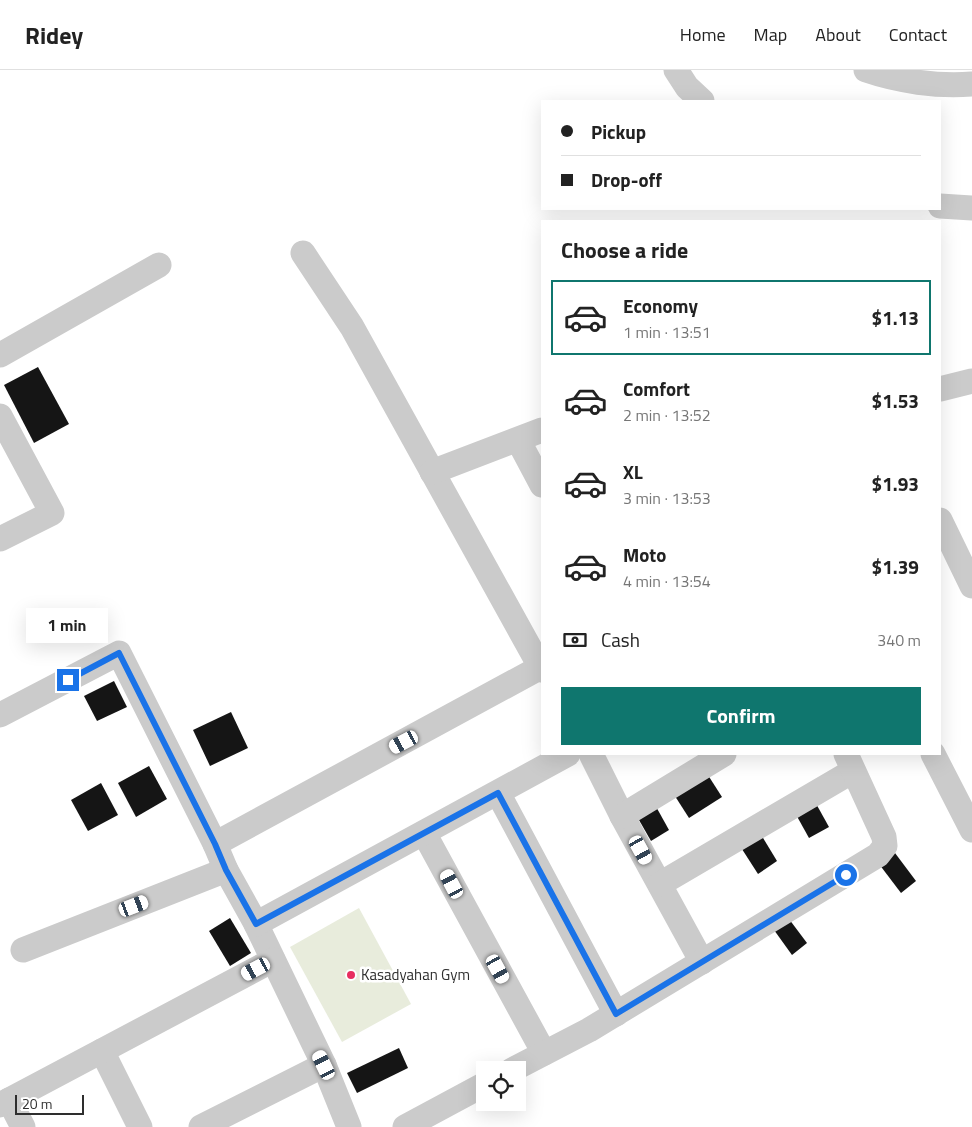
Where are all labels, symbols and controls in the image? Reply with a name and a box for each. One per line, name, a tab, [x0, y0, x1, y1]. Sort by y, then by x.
text: Ridey	[25, 17, 83, 53]
text: Home	[680, 21, 726, 48]
text: Map	[754, 21, 787, 48]
text: About	[815, 21, 861, 48]
text: Contact	[889, 21, 947, 48]
text: Pickup	[591, 117, 646, 146]
text: Drop-off	[591, 165, 662, 194]
text: Choose a ride	[561, 233, 688, 267]
text: Economy	[623, 291, 698, 320]
icon: car	[563, 295, 608, 340]
text: $1.13	[872, 303, 919, 332]
text: 1 min · 13:51	[623, 320, 711, 344]
text: Comfort	[623, 374, 690, 403]
icon: car	[563, 378, 608, 423]
text: $1.53	[872, 386, 919, 415]
text: 2 min · 13:52	[623, 403, 711, 427]
text: XL	[623, 457, 643, 486]
icon: car	[563, 461, 608, 506]
text: $1.93	[872, 469, 919, 498]
text: 3 min · 13:53	[623, 486, 711, 510]
text: Moto	[623, 540, 666, 569]
icon: car	[563, 544, 608, 589]
text: $1.39	[872, 552, 919, 581]
text: 4 min · 13:54	[623, 569, 711, 593]
callout: 1 min	[27, 608, 109, 642]
text: 1 min	[48, 613, 86, 637]
text: Cash	[601, 625, 640, 654]
icon: cash	[561, 626, 589, 654]
text: 340 m	[877, 628, 921, 652]
route end	[57, 669, 79, 691]
button: Confirm	[561, 687, 921, 745]
car	[387, 728, 420, 756]
car	[627, 833, 654, 867]
route start	[835, 864, 857, 886]
car	[438, 867, 465, 901]
car	[117, 894, 150, 918]
car	[484, 952, 511, 986]
car	[239, 955, 272, 983]
place label: Kasadyahan Gym	[361, 963, 470, 986]
marker: Kasadyahan Gym	[345, 969, 357, 981]
car	[310, 1048, 337, 1082]
map controls	[476, 1061, 526, 1111]
button: locate	[476, 1061, 526, 1111]
scale bar	[15, 1092, 84, 1115]
text: 20 m	[22, 1093, 52, 1114]

